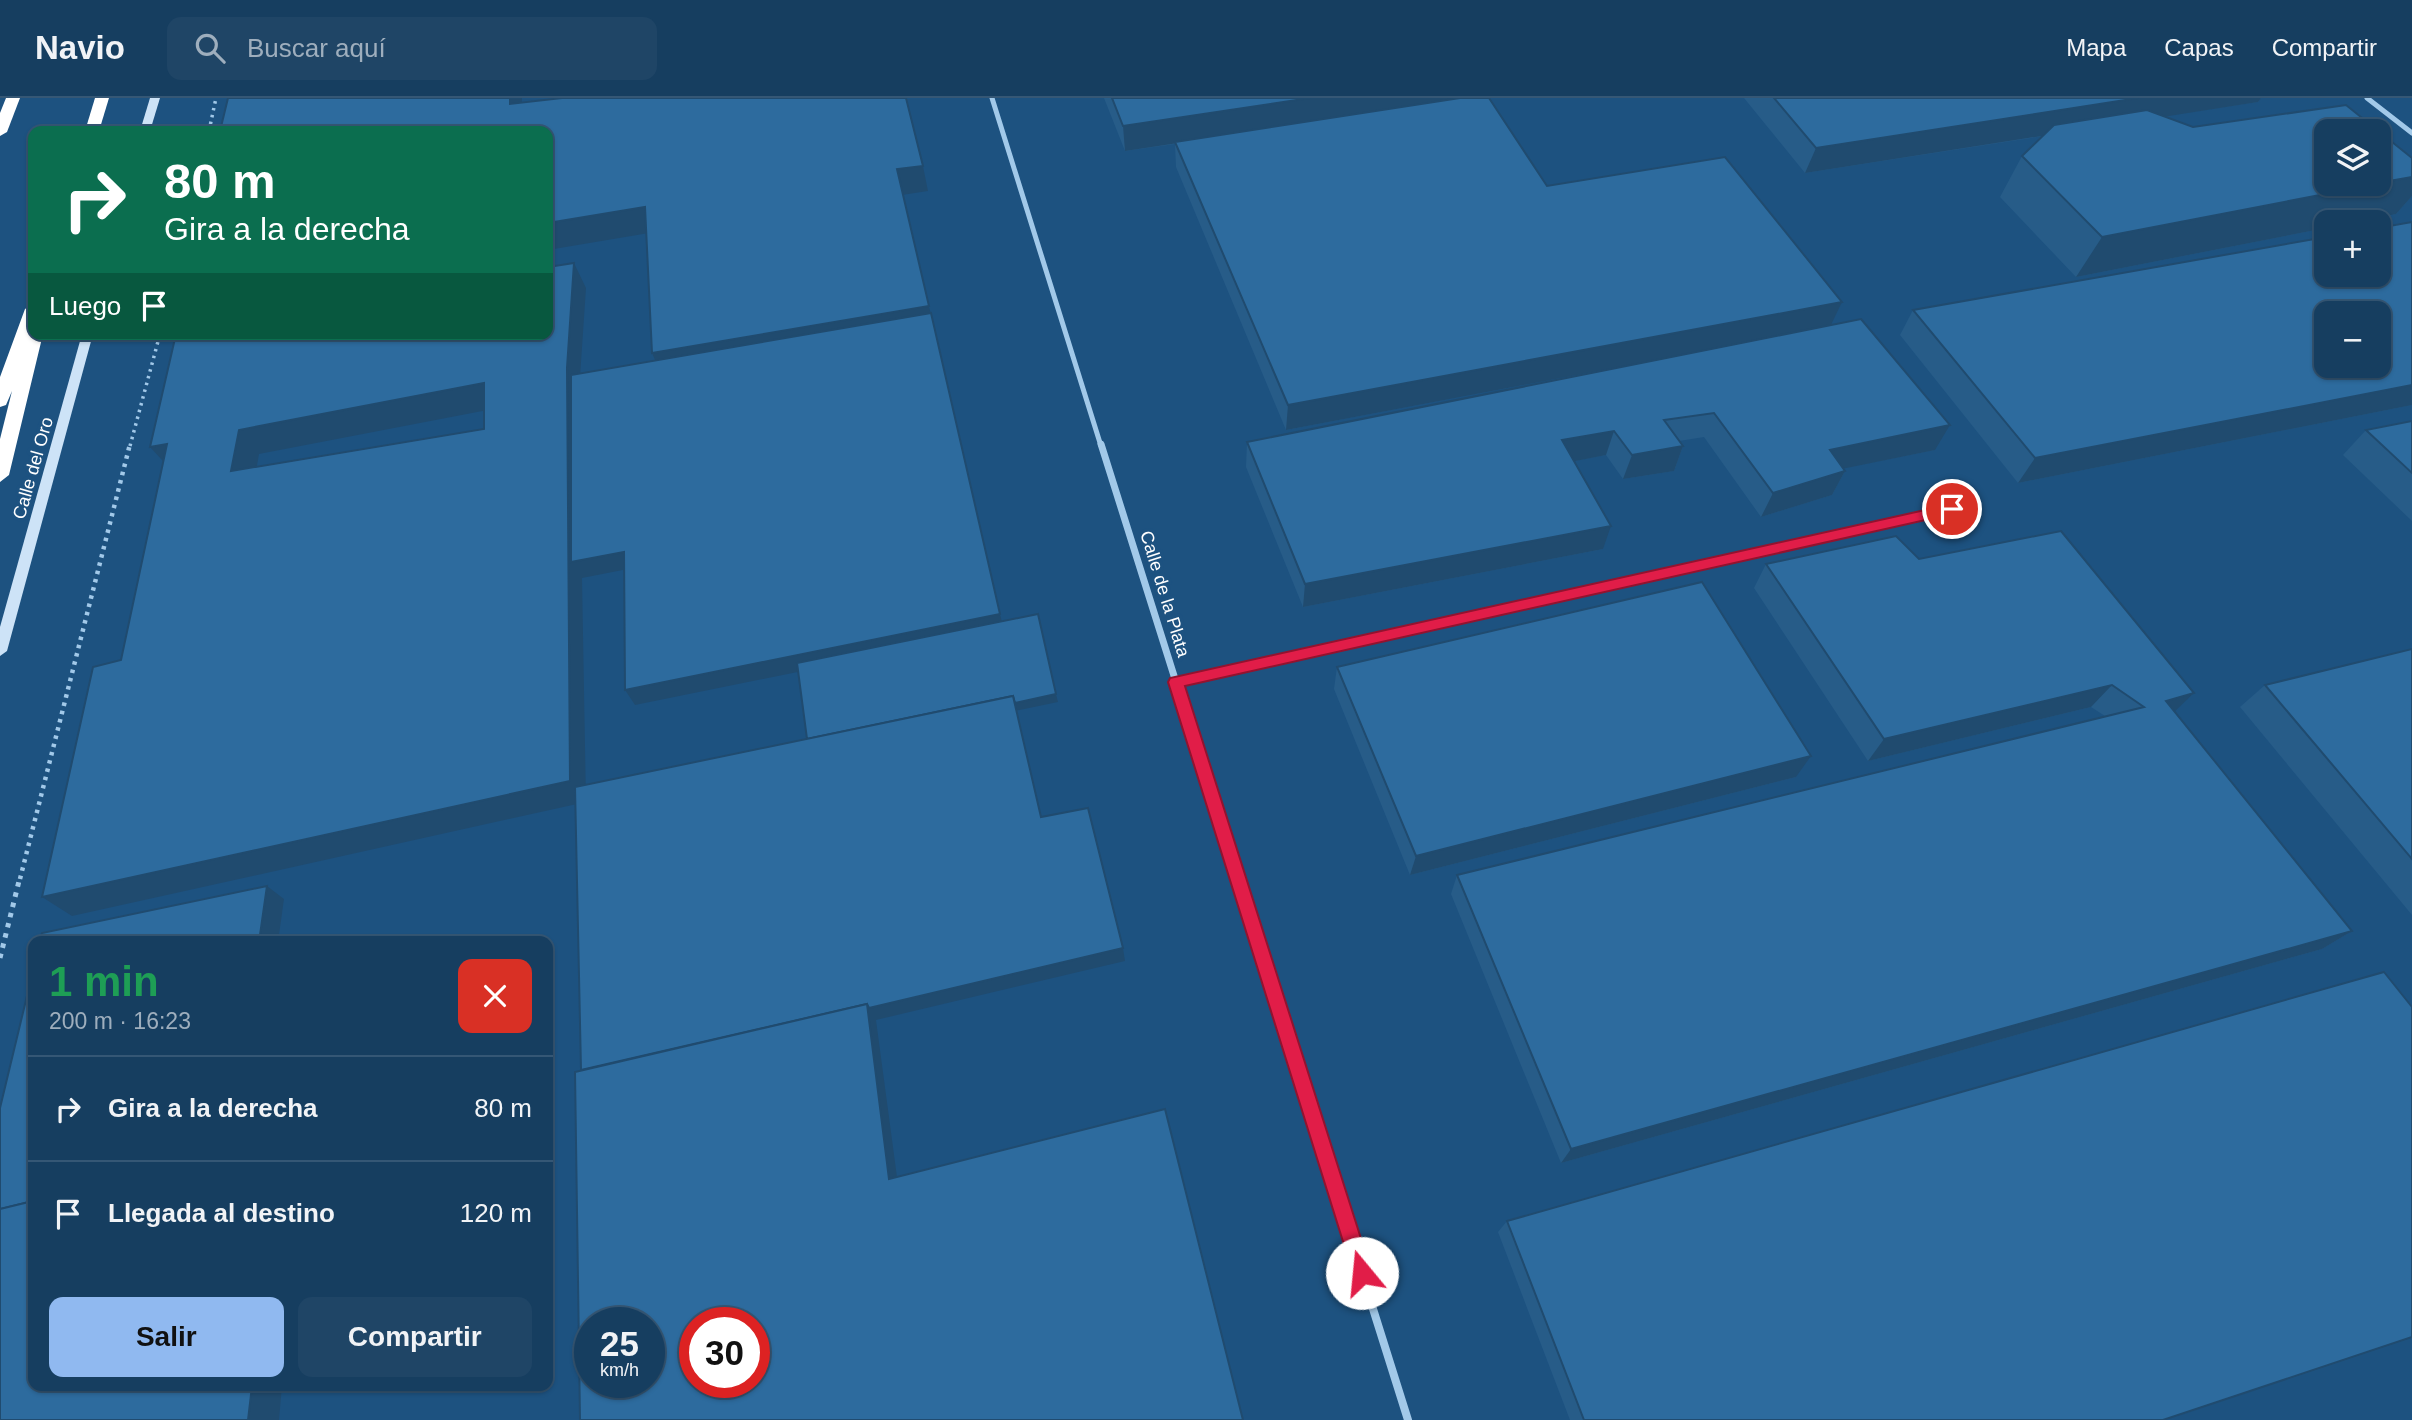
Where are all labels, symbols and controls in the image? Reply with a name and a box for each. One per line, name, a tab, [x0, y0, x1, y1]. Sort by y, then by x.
search box	[167, 17, 657, 80]
text: Navio	[35, 29, 125, 66]
icon: search	[191, 29, 229, 67]
text: Buscar aquí	[247, 33, 386, 63]
text: Mapa	[2066, 34, 2126, 61]
text: Capas	[2164, 34, 2234, 61]
text: Compartir	[2272, 34, 2377, 61]
map controls	[2314, 119, 2391, 378]
button: layers	[2314, 119, 2391, 196]
icon: right	[49, 154, 140, 245]
text: 80 m	[164, 154, 276, 208]
button: +	[2314, 210, 2391, 287]
text: Gira a la derecha	[164, 211, 409, 247]
icon: arrive	[135, 287, 173, 325]
text: Luego	[49, 291, 121, 321]
button: −	[2314, 301, 2391, 378]
street label: Calle del Oro	[9, 415, 57, 521]
pin	[1922, 479, 1982, 539]
icon: arrive	[1933, 490, 1971, 528]
street label: Calle de la Plata	[1136, 528, 1194, 661]
text: 1 min	[49, 958, 159, 1005]
button: close	[458, 959, 532, 1033]
text: 200 m · 16:23	[49, 1008, 191, 1034]
icon: right	[49, 1090, 87, 1128]
text: Gira a la derecha	[108, 1093, 318, 1123]
text: 80 m	[474, 1093, 532, 1123]
icon: arrive	[49, 1195, 87, 1233]
text: Llegada al destino	[108, 1198, 335, 1228]
text: 120 m	[460, 1198, 532, 1228]
position arrow	[1325, 1236, 1399, 1310]
button: Salir	[49, 1297, 284, 1377]
button: Compartir	[298, 1297, 532, 1377]
speed limit sign: 30	[679, 1307, 770, 1398]
text: 25	[600, 1324, 639, 1363]
text: km/h	[600, 1360, 639, 1380]

